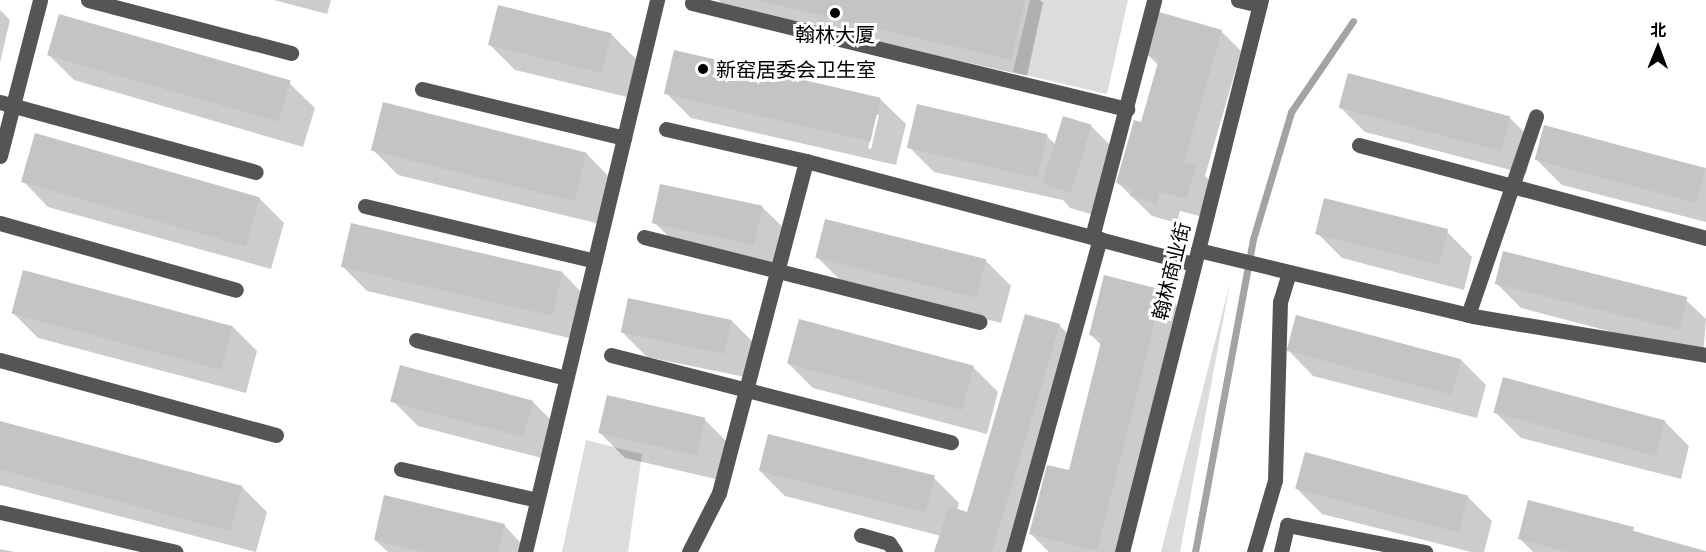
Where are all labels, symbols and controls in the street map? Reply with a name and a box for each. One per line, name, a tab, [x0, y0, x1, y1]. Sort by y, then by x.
marker: 翰林大厦	[828, 6, 842, 20]
north arrow	[1628, 18, 1688, 78]
text: 北	[1650, 20, 1666, 39]
place label: 翰林大厦	[795, 22, 875, 46]
place label: 新窑居委会卫生室	[716, 57, 876, 81]
marker: 新窑居委会卫生室	[694, 60, 712, 78]
street label: 翰林商业街	[1147, 220, 1195, 322]

